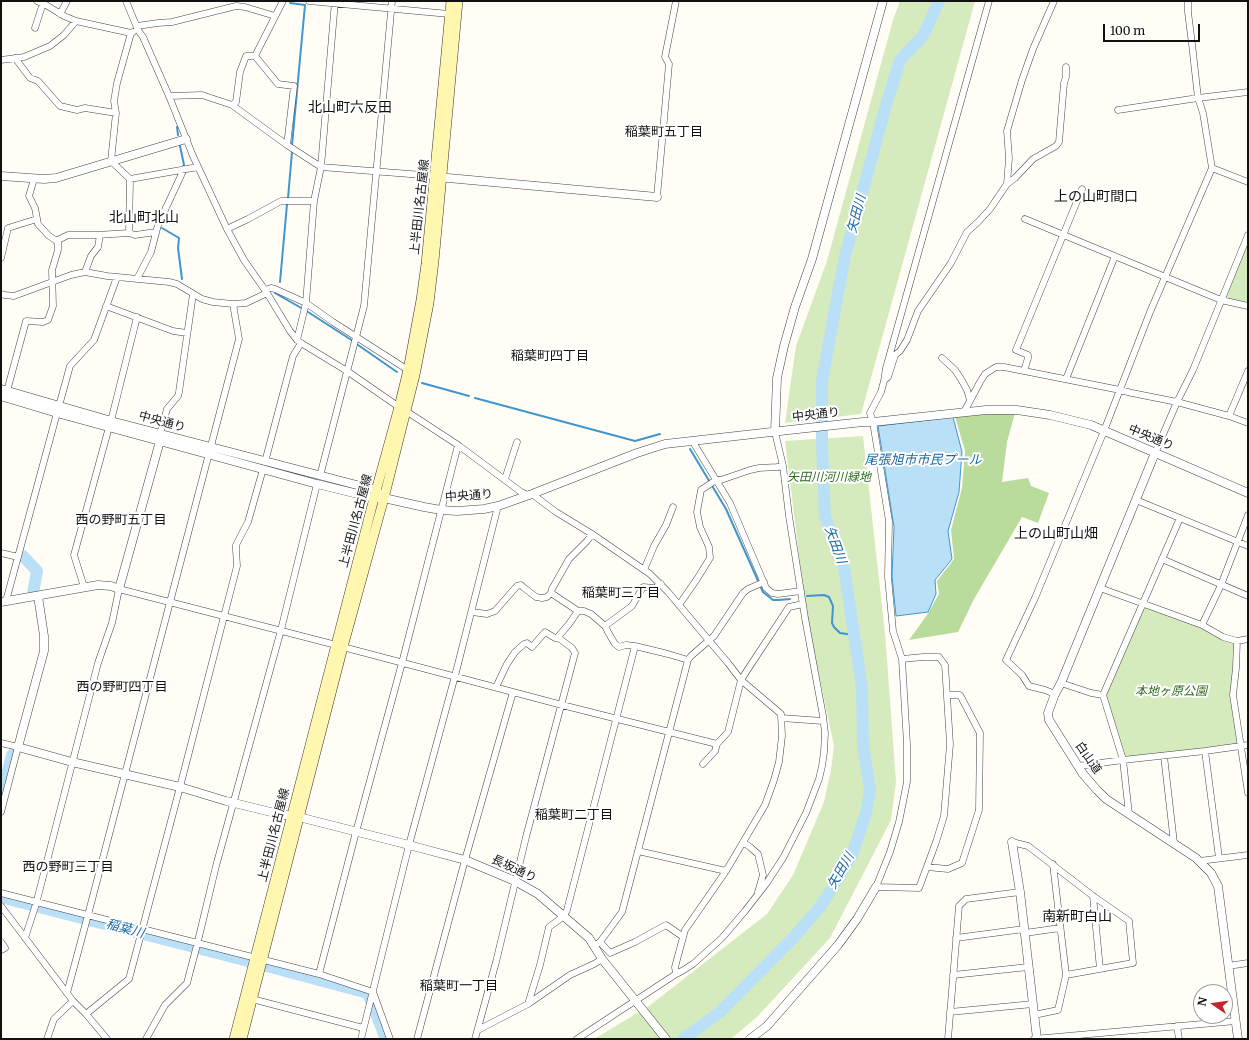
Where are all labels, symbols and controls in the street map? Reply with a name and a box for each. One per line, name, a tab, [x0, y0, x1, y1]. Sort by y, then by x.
scale bar	[1105, 16, 1202, 42]
text: 100 m	[1110, 23, 1145, 38]
district label: 北山町六反田	[308, 100, 392, 116]
district label: 稲葉町五丁目	[625, 124, 703, 140]
street label: 上半田川名古屋線	[408, 159, 432, 255]
district label: 上の山町間口	[1054, 189, 1138, 205]
water label: 矢田川	[844, 193, 870, 235]
district label: 北山町北山	[109, 210, 179, 226]
district label: 稲葉町四丁目	[511, 348, 589, 364]
street label: 中央通り	[791, 405, 841, 425]
street label: 中央通り	[137, 409, 187, 435]
street label: 中央通り	[1126, 422, 1176, 454]
water label: 尾張旭市市民プール	[865, 452, 981, 468]
park label: 矢田川河川緑地	[787, 471, 871, 485]
street label: 上半田川名古屋線	[337, 473, 375, 569]
street label: 中央通り	[445, 487, 493, 505]
district label: 西の野町五丁目	[76, 512, 166, 528]
water label: 矢田川	[821, 524, 849, 566]
district label: 上の山町山畑	[1014, 526, 1098, 542]
district label: 稲葉町三丁目	[582, 585, 660, 601]
district label: 西の野町四丁目	[77, 679, 167, 695]
park label: 本地ヶ原公園	[1135, 685, 1207, 699]
street label: 白山道	[1072, 739, 1104, 777]
street label: 上半田川名古屋線	[255, 787, 293, 883]
district label: 稲葉町二丁目	[535, 807, 613, 823]
water label: 矢田川	[824, 850, 858, 892]
street label: 長坂通り	[489, 852, 539, 886]
district label: 西の野町三丁目	[23, 859, 113, 875]
district label: 南新町白山	[1042, 909, 1112, 925]
water label: 稲葉川	[104, 916, 146, 942]
district label: 稲葉町一丁目	[420, 978, 498, 994]
north arrow	[1193, 984, 1233, 1024]
text: N	[1194, 996, 1210, 1007]

